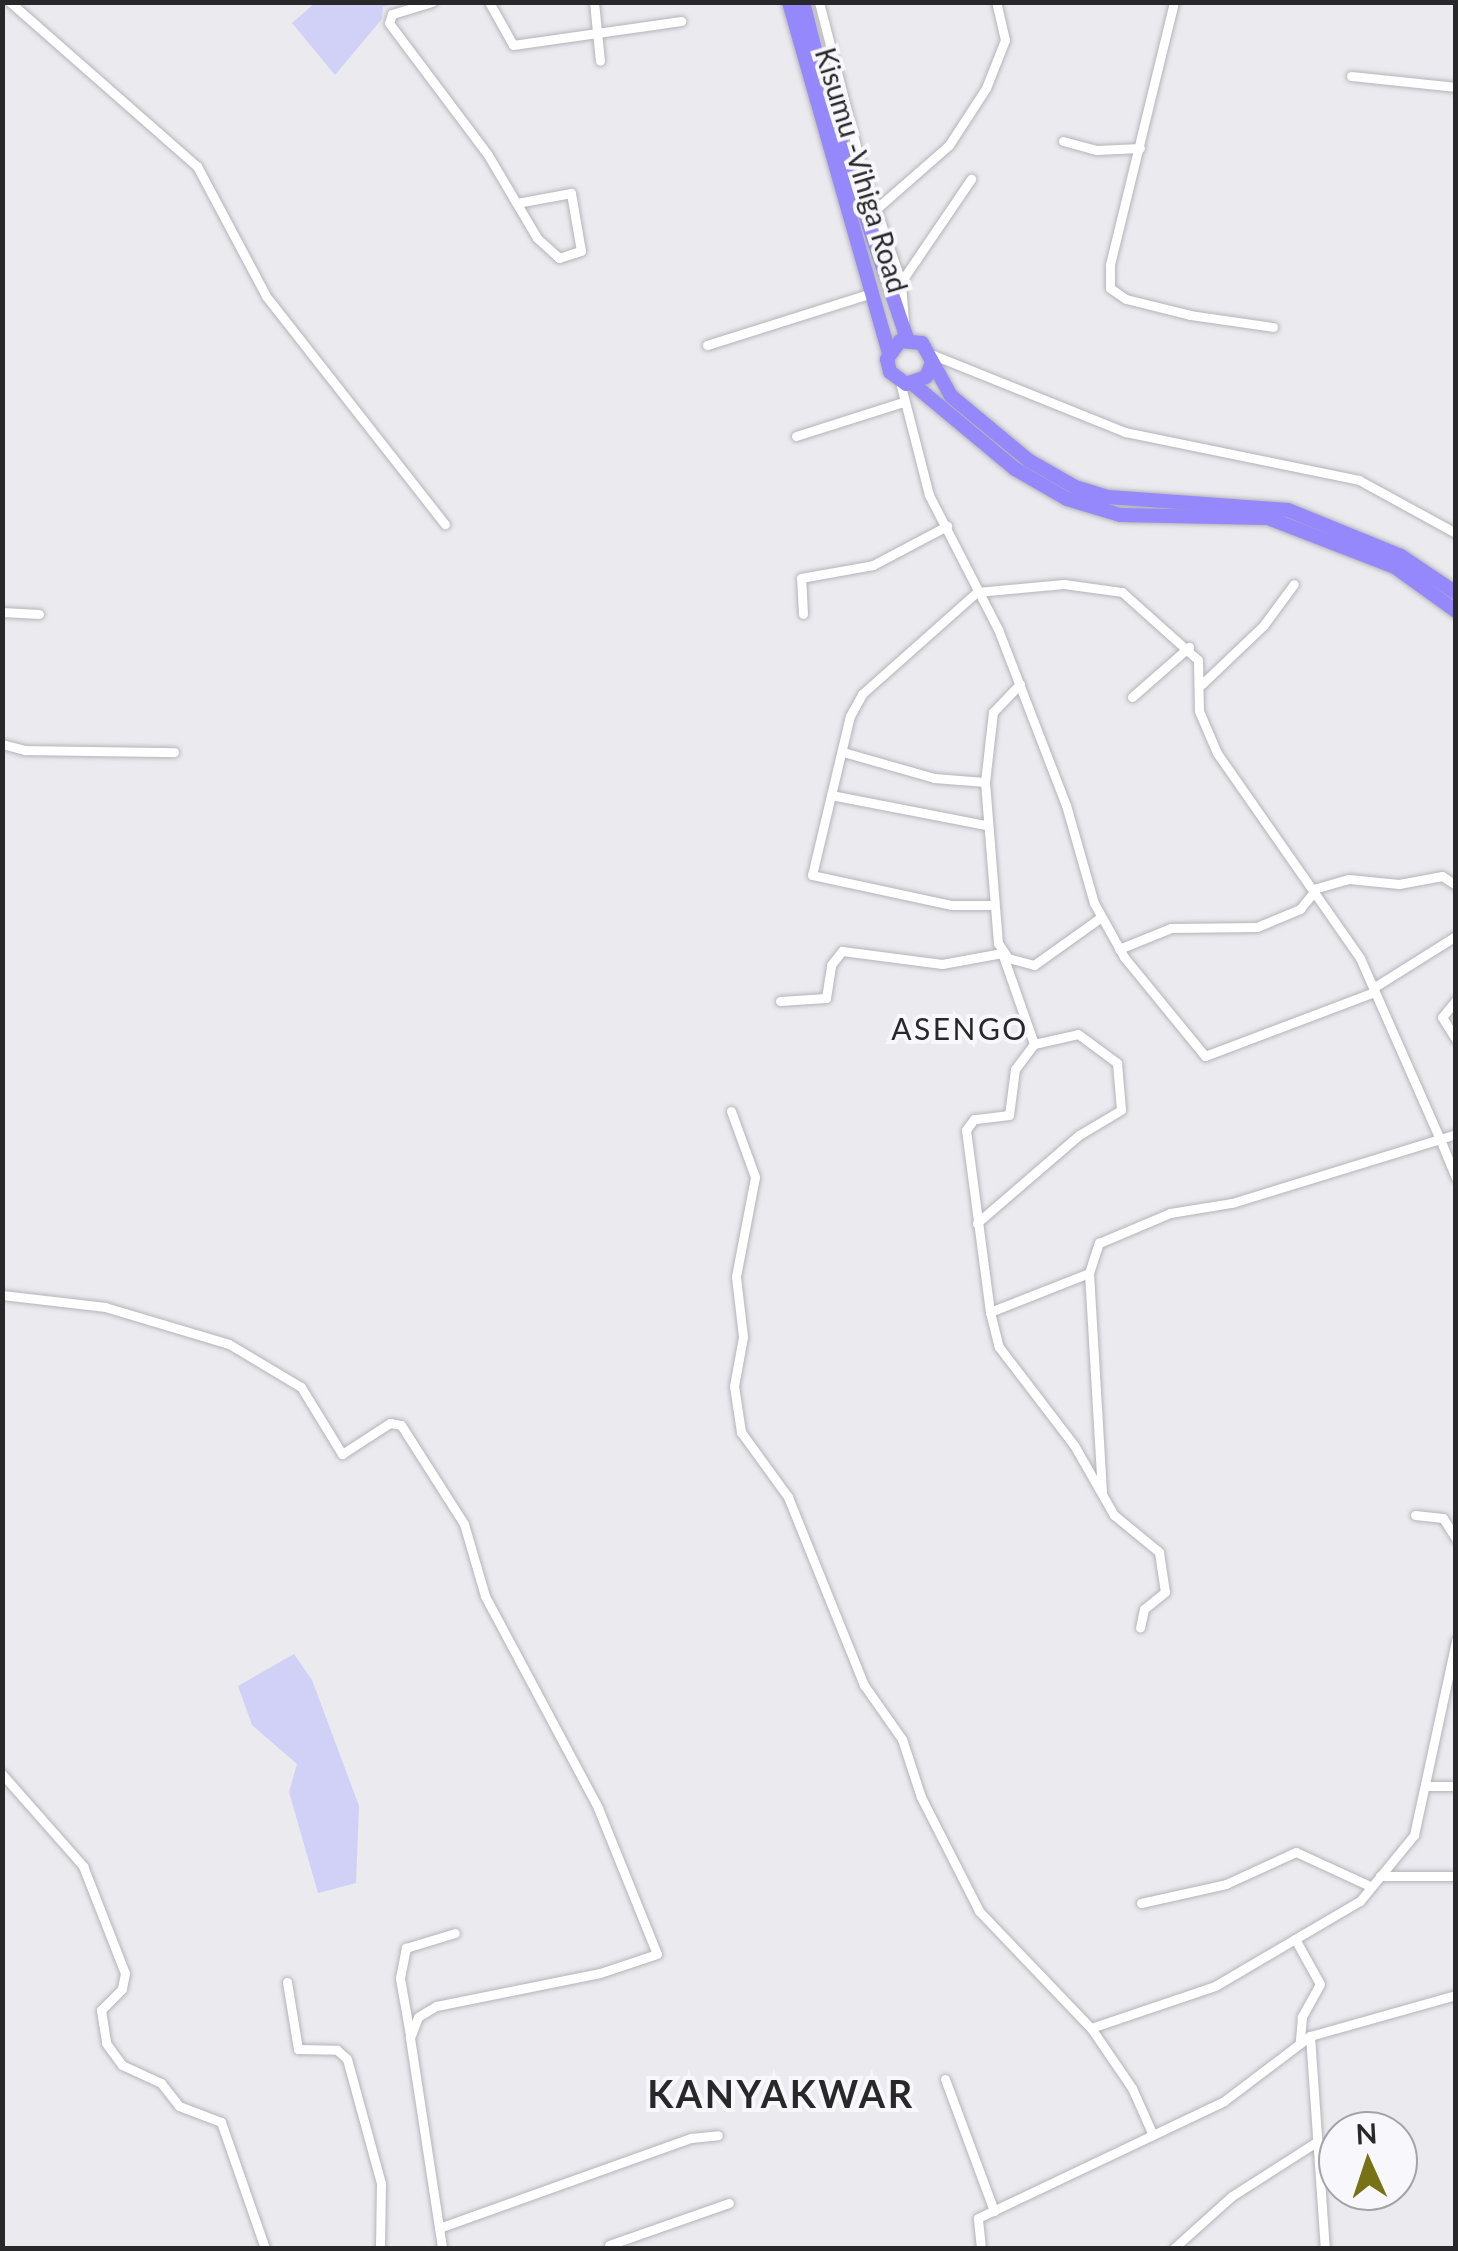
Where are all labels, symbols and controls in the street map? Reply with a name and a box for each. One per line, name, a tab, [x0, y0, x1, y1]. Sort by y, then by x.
street label: Kisumu -Vihiga Road	[809, 44, 915, 296]
district label: ASENGO	[891, 1010, 1029, 1046]
district label: KANYAKWAR	[647, 2071, 915, 2117]
north arrow	[1318, 2111, 1418, 2211]
text: N	[1355, 2115, 1378, 2151]

